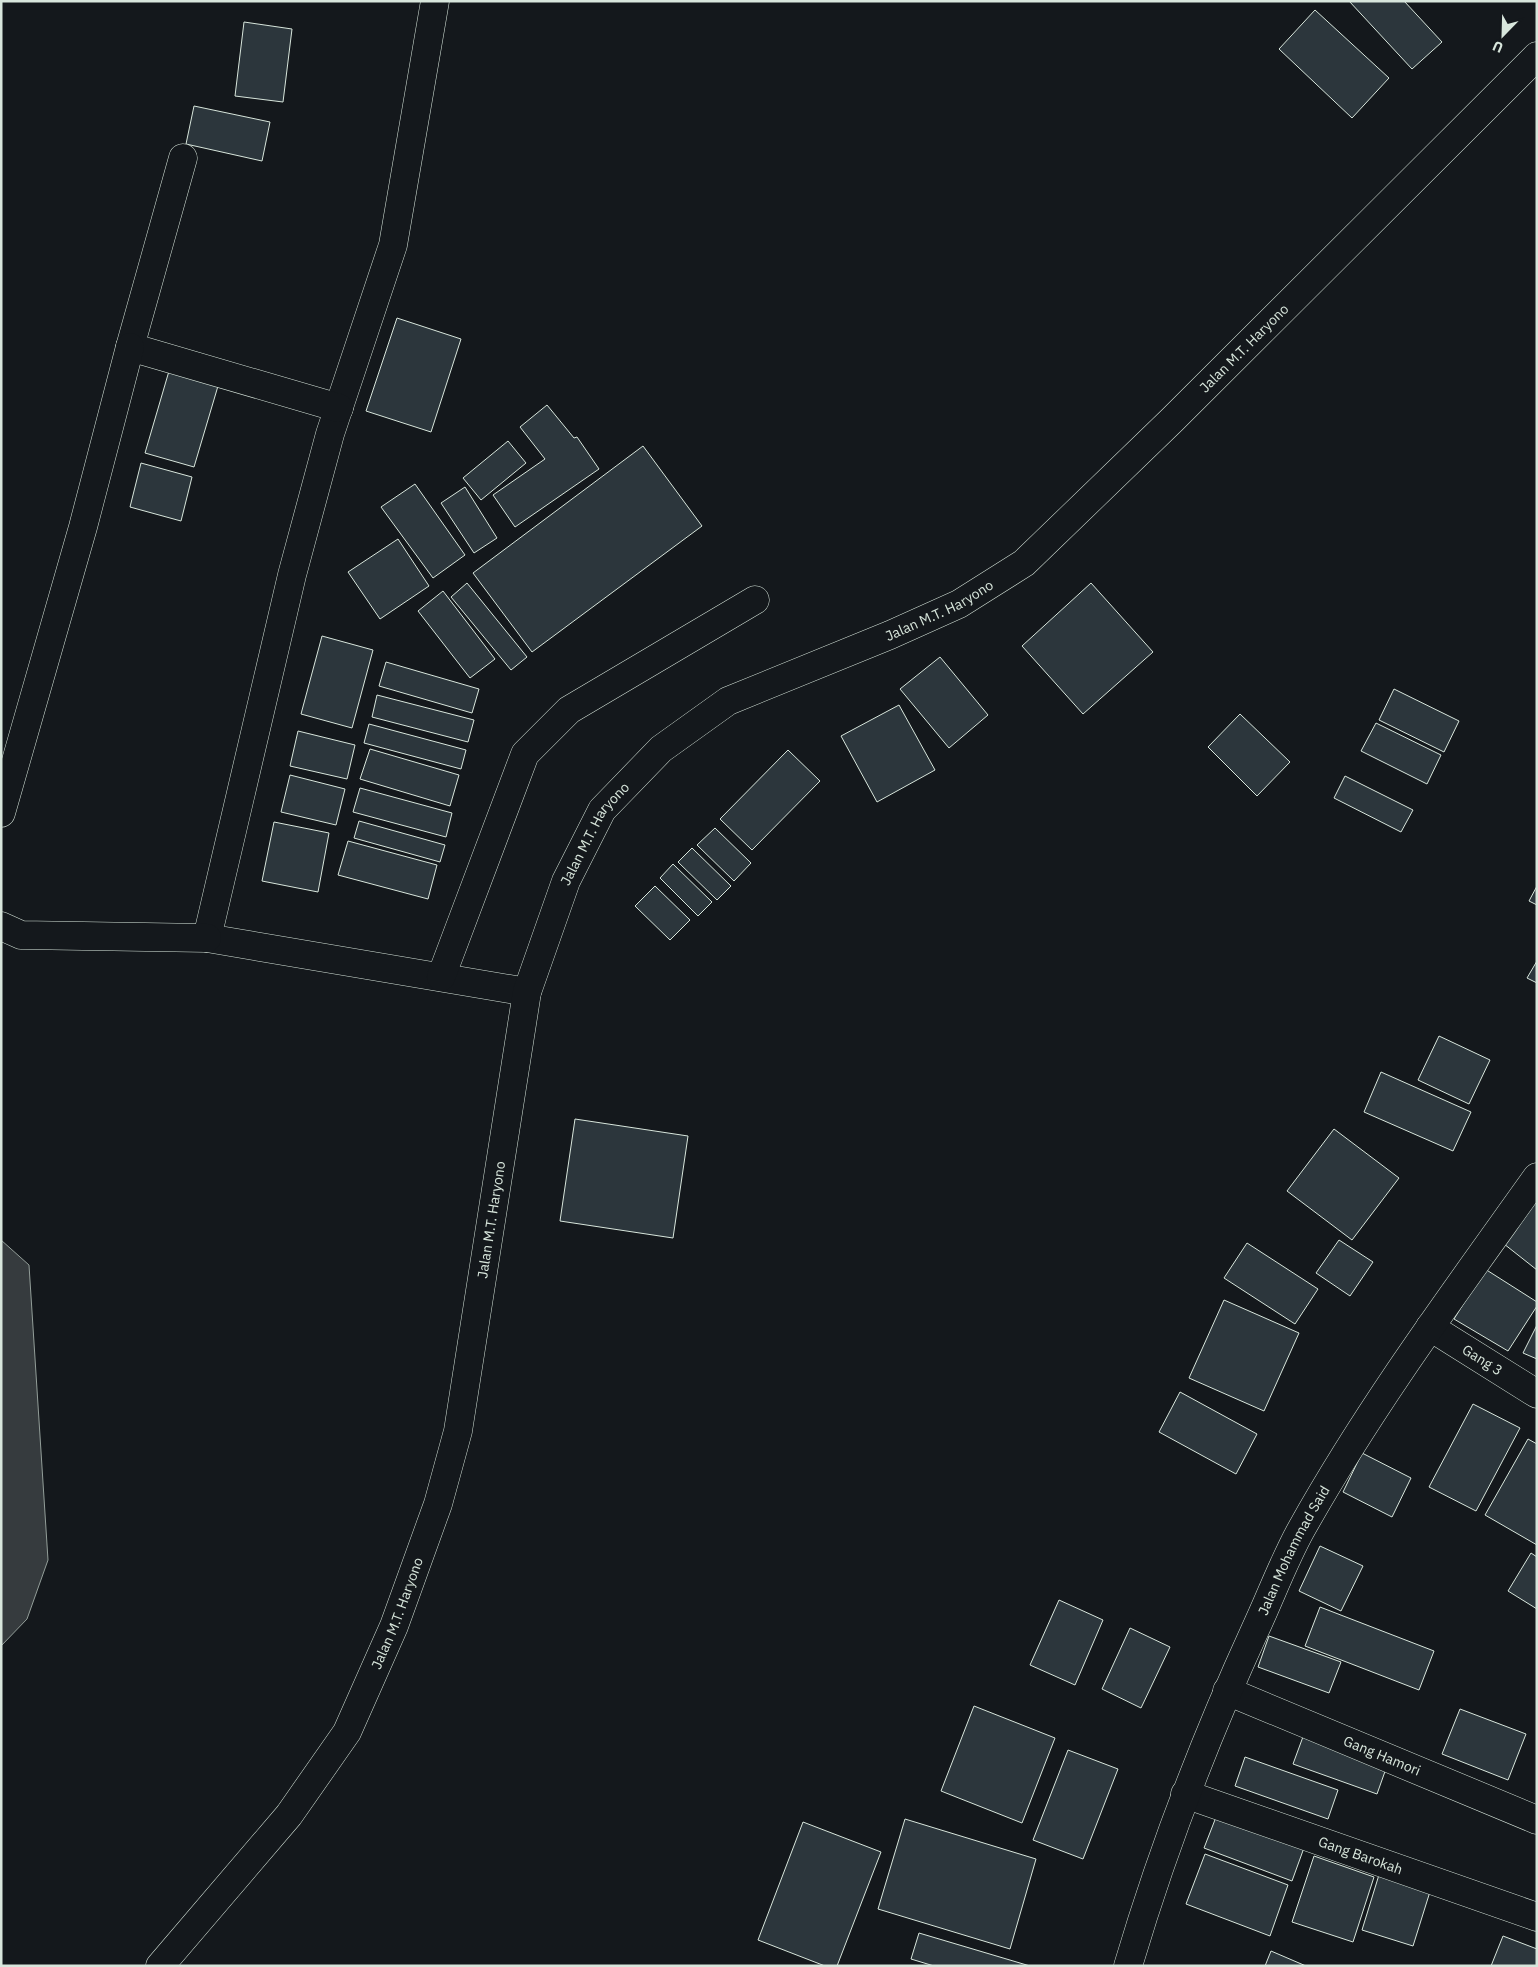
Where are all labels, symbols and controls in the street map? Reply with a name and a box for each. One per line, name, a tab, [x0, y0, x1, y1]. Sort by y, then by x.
north arrow	[1478, 10, 1528, 60]
text: U	[1490, 37, 1506, 57]
street label: Jalan M.T. Haryono	[1196, 300, 1292, 396]
street label: Jalan M.T. Haryono	[883, 576, 997, 645]
street label: Jalan M.T. Haryono	[556, 778, 633, 888]
street label: Jalan M.T. Haryono	[473, 1160, 509, 1280]
street label: Gang 3	[1459, 1341, 1506, 1379]
street label: Jalan Mohammad Said	[1254, 1482, 1333, 1618]
street label: Jalan M.T. Haryono	[367, 1555, 427, 1672]
street label: Gang Hamori	[1341, 1731, 1423, 1780]
street label: Gang Barokah	[1316, 1832, 1405, 1878]

